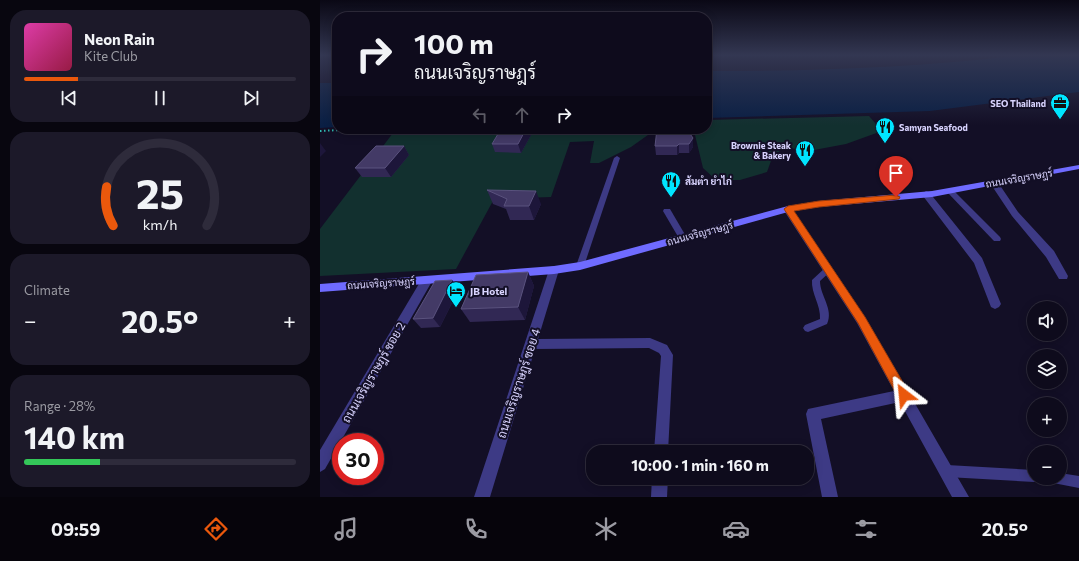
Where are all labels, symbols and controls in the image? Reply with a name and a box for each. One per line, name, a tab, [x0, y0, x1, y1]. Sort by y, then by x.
text: 100 m	[414, 26, 494, 60]
icon: right	[348, 28, 400, 80]
text: Neon Rain	[84, 30, 155, 48]
text: Kite Club	[84, 48, 138, 64]
text: ถนนเจริญราษฎร์	[414, 61, 536, 83]
icon: previous	[58, 87, 80, 109]
icon: pause	[149, 87, 171, 109]
icon: next	[240, 87, 262, 109]
office icon: SEO Thailand	[1049, 92, 1071, 120]
place label: SEO Thailand	[990, 98, 1046, 109]
icon: left	[469, 104, 491, 126]
icon: ahead	[511, 104, 533, 126]
icon: right	[553, 104, 575, 126]
restaurant icon: Samyan Seafood	[874, 116, 896, 144]
place label: Samyan Seafood	[899, 122, 968, 133]
restaurant icon: Brownie Steak & Bakery	[794, 139, 816, 167]
place label: Brownie Steak & Bakery	[731, 140, 792, 161]
pin	[879, 156, 913, 197]
icon: arrive	[885, 162, 907, 184]
street label: ถนนเจริญราษฎร์	[984, 165, 1054, 192]
text: 25	[136, 166, 184, 217]
restaurant icon: ส้มตำ ยำไก่	[660, 170, 682, 198]
place label: ส้มตำ ยำไก่	[685, 175, 732, 187]
text: km/h	[143, 214, 177, 232]
street label: ถนนเจริญราษฎร์	[665, 217, 735, 249]
street label: ถนนเจริญราษฎร์	[347, 274, 416, 293]
hotel icon: JB Hotel	[445, 280, 467, 308]
text: Climate	[24, 282, 70, 298]
place label: JB Hotel	[470, 285, 508, 297]
map controls	[1027, 301, 1067, 485]
button: sound	[1027, 301, 1067, 341]
text: 20.5°	[121, 302, 198, 339]
text: −	[24, 307, 37, 334]
text: +	[283, 307, 296, 334]
street label: ถนนเจริญราษฎร์ ซอย 2	[338, 319, 409, 426]
street label: ถนนเจริญราษฎร์ ซอย 4	[494, 326, 544, 440]
button: layers	[1027, 349, 1067, 389]
position arrow	[883, 374, 925, 416]
button: +	[1027, 397, 1067, 437]
text: Range · 28%	[24, 398, 95, 414]
text: 140 km	[24, 418, 125, 455]
speed limit sign: 30	[332, 433, 384, 485]
button: −	[1027, 445, 1067, 485]
text: 10:00 · 1 min · 160 m	[631, 456, 769, 474]
icon: directions	[202, 515, 230, 543]
icon: music	[332, 515, 360, 543]
icon: phone	[462, 515, 490, 543]
icon: climate	[592, 515, 620, 543]
icon: car	[722, 515, 750, 543]
icon: filters	[852, 515, 880, 543]
text: 09:59	[51, 518, 100, 540]
text: 20.5°	[982, 518, 1028, 540]

